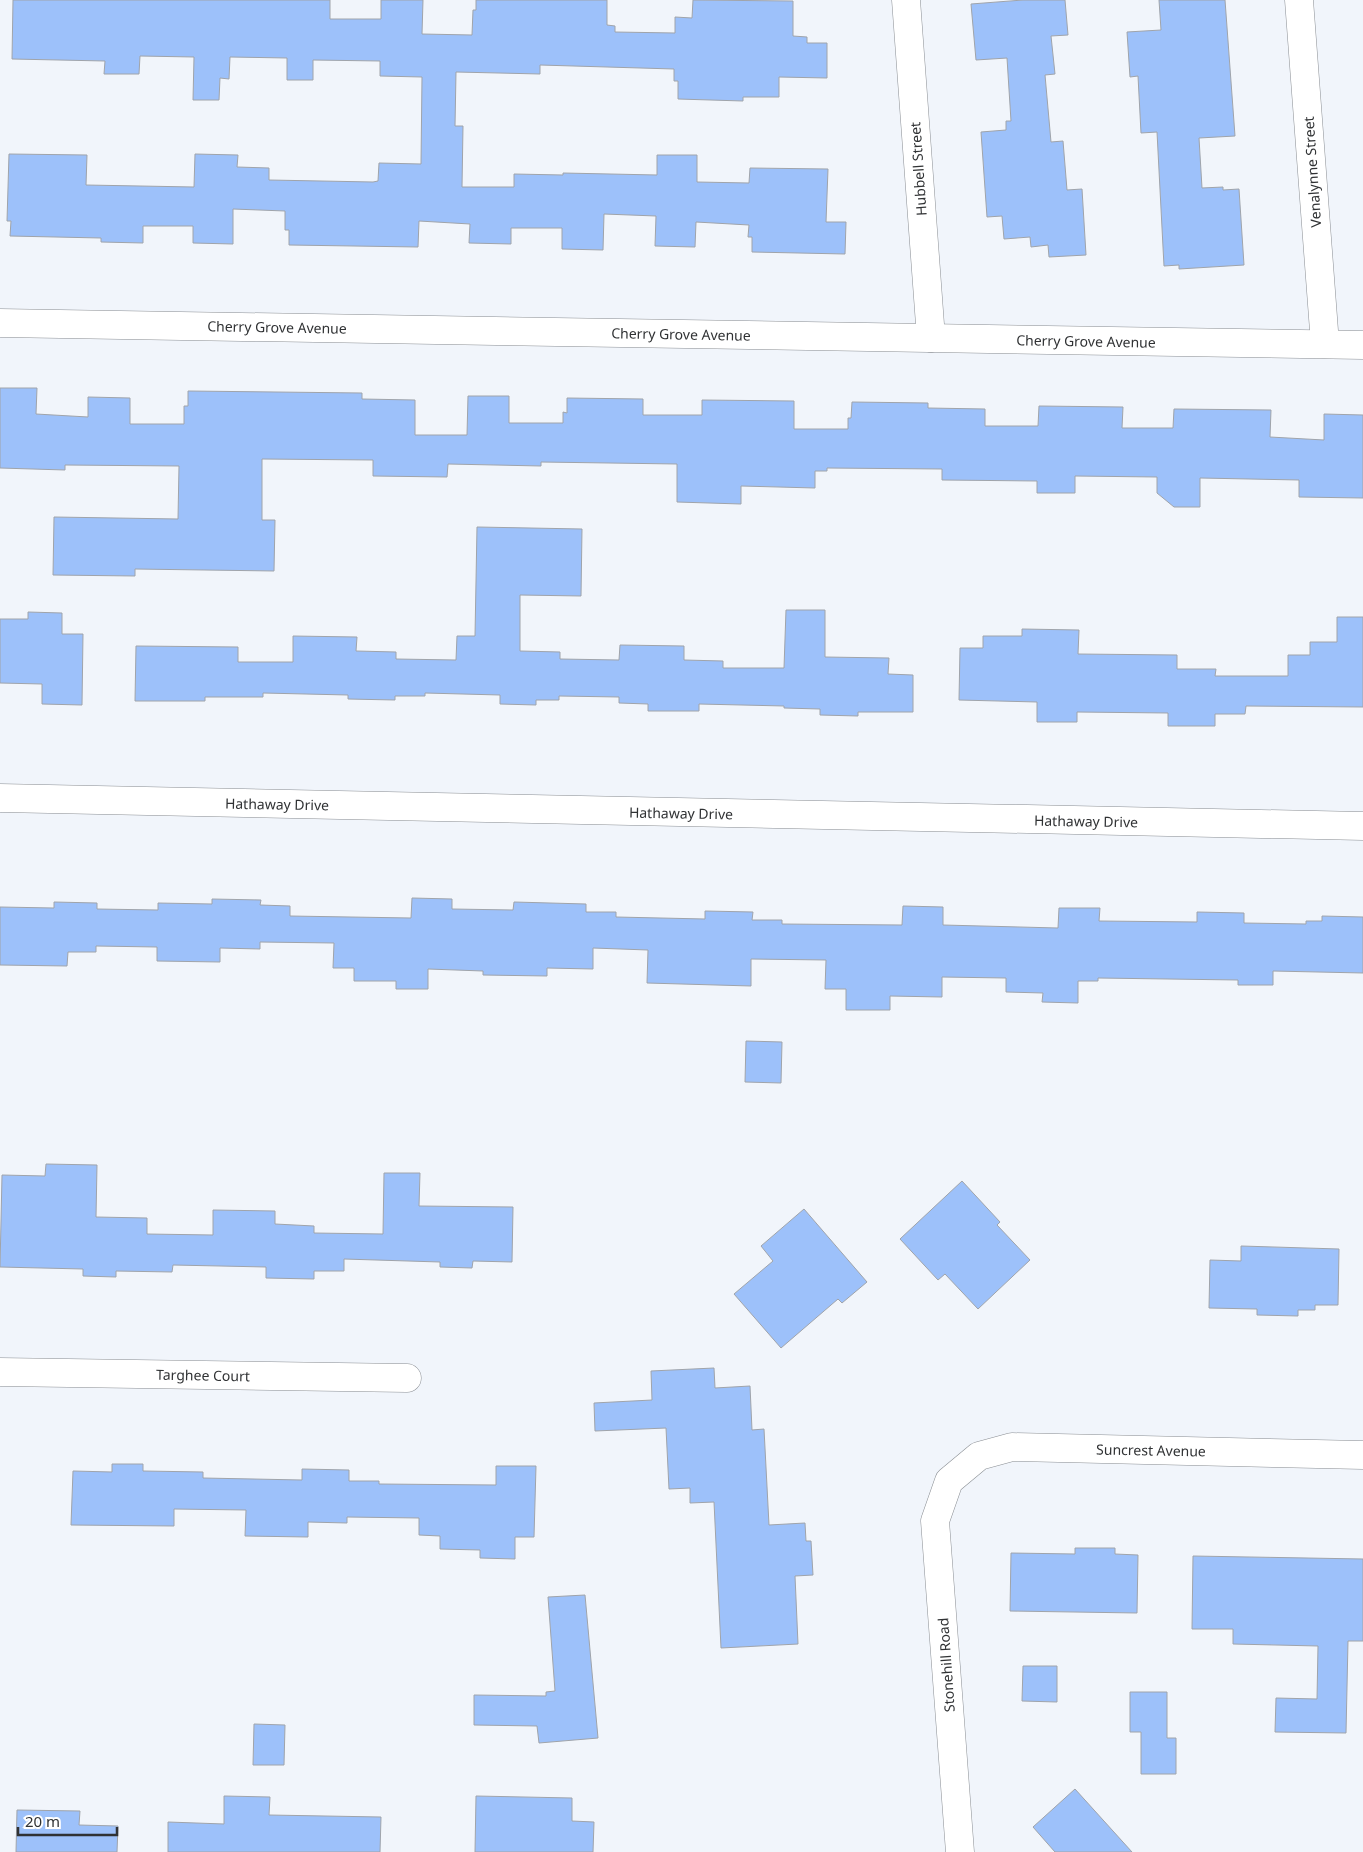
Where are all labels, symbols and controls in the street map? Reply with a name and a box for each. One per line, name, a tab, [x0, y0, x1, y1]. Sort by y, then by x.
street label: Venalynne Street	[1299, 116, 1325, 228]
street label: Hubbell Street	[905, 121, 931, 217]
street label: Cherry Grove Avenue	[207, 316, 347, 338]
street label: Cherry Grove Avenue	[611, 323, 751, 345]
street label: Cherry Grove Avenue	[1016, 330, 1156, 352]
street label: Hathaway Drive	[225, 794, 329, 814]
street label: Hathaway Drive	[629, 803, 733, 823]
street label: Hathaway Drive	[1034, 811, 1138, 831]
street label: Targhee Court	[156, 1365, 250, 1385]
street label: Suncrest Avenue	[1096, 1440, 1206, 1460]
street label: Stonehill Road	[933, 1617, 959, 1713]
scale bar	[18, 1804, 116, 1836]
text: 20 m	[25, 1811, 60, 1831]

